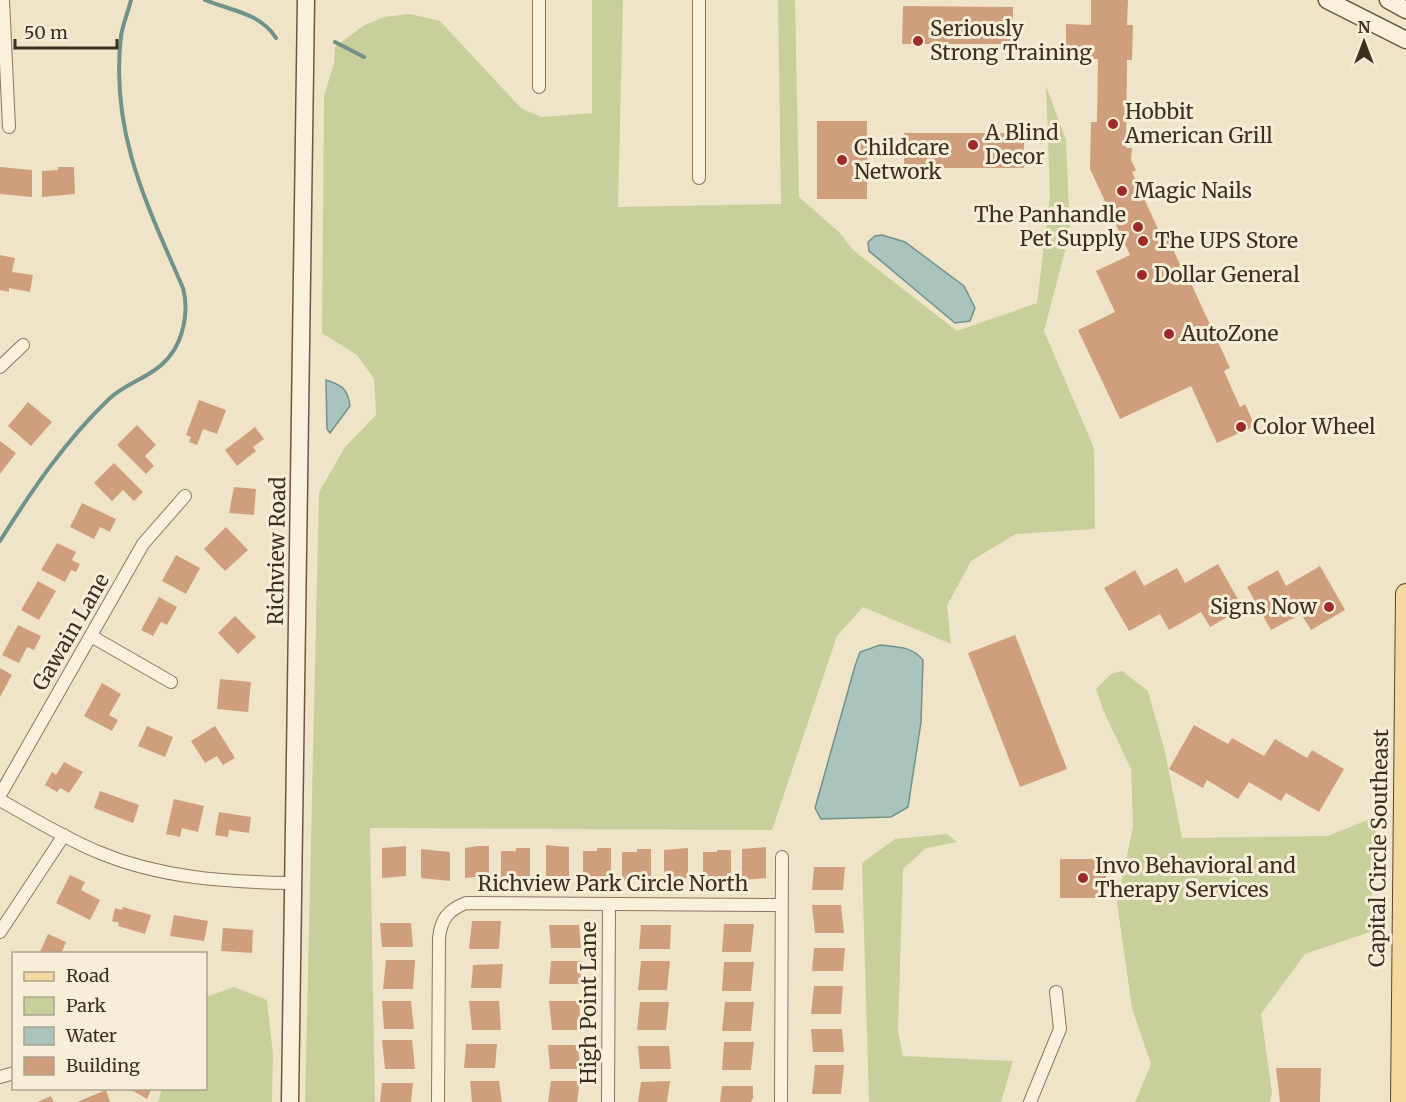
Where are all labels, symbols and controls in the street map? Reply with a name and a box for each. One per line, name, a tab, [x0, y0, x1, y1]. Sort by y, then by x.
scale bar	[15, 12, 117, 50]
north arrow	[1334, 12, 1394, 72]
place label: Seriously Strong Training	[930, 15, 1092, 66]
text: N	[1358, 17, 1371, 37]
text: 50 m	[24, 21, 68, 44]
marker: Seriously Strong Training	[911, 34, 925, 48]
place label: Hobbit American Grill	[1124, 98, 1273, 149]
marker: Hobbit American Grill	[1106, 117, 1120, 131]
place label: A Blind Decor	[984, 119, 1059, 170]
place label: Childcare Network	[854, 134, 949, 185]
marker: A Blind Decor	[966, 138, 980, 152]
marker: Childcare Network	[835, 153, 849, 167]
place label: Magic Nails	[1134, 177, 1252, 204]
marker: Magic Nails	[1115, 184, 1129, 198]
place label: The Panhandle Pet Supply	[974, 201, 1127, 252]
marker: The Panhandle Pet Supply	[1131, 220, 1145, 234]
place label: The UPS Store	[1155, 227, 1298, 254]
marker: The UPS Store	[1136, 234, 1150, 248]
place label: Dollar General	[1154, 261, 1300, 288]
marker: Dollar General	[1135, 268, 1149, 282]
place label: AutoZone	[1180, 320, 1279, 347]
marker: AutoZone	[1162, 327, 1176, 341]
place label: Color Wheel	[1253, 413, 1376, 440]
marker: Color Wheel	[1234, 420, 1248, 434]
street label: Richview Road	[262, 476, 291, 626]
street label: Gawain Lane	[26, 568, 115, 695]
place label: Signs Now	[1210, 593, 1317, 620]
marker: Signs Now	[1322, 600, 1336, 614]
street label: Capital Circle Southeast	[1363, 729, 1394, 967]
place label: Invo Behavioral and Therapy Services	[1095, 852, 1296, 903]
street label: Richview Park Circle North	[478, 870, 749, 897]
marker: Invo Behavioral and Therapy Services	[1076, 871, 1090, 885]
street label: High Point Lane	[575, 921, 602, 1085]
legend	[12, 952, 207, 1090]
text: Road	[66, 964, 110, 987]
text: Park	[66, 994, 107, 1017]
text: Water	[65, 1024, 117, 1047]
text: Building	[66, 1054, 140, 1077]

